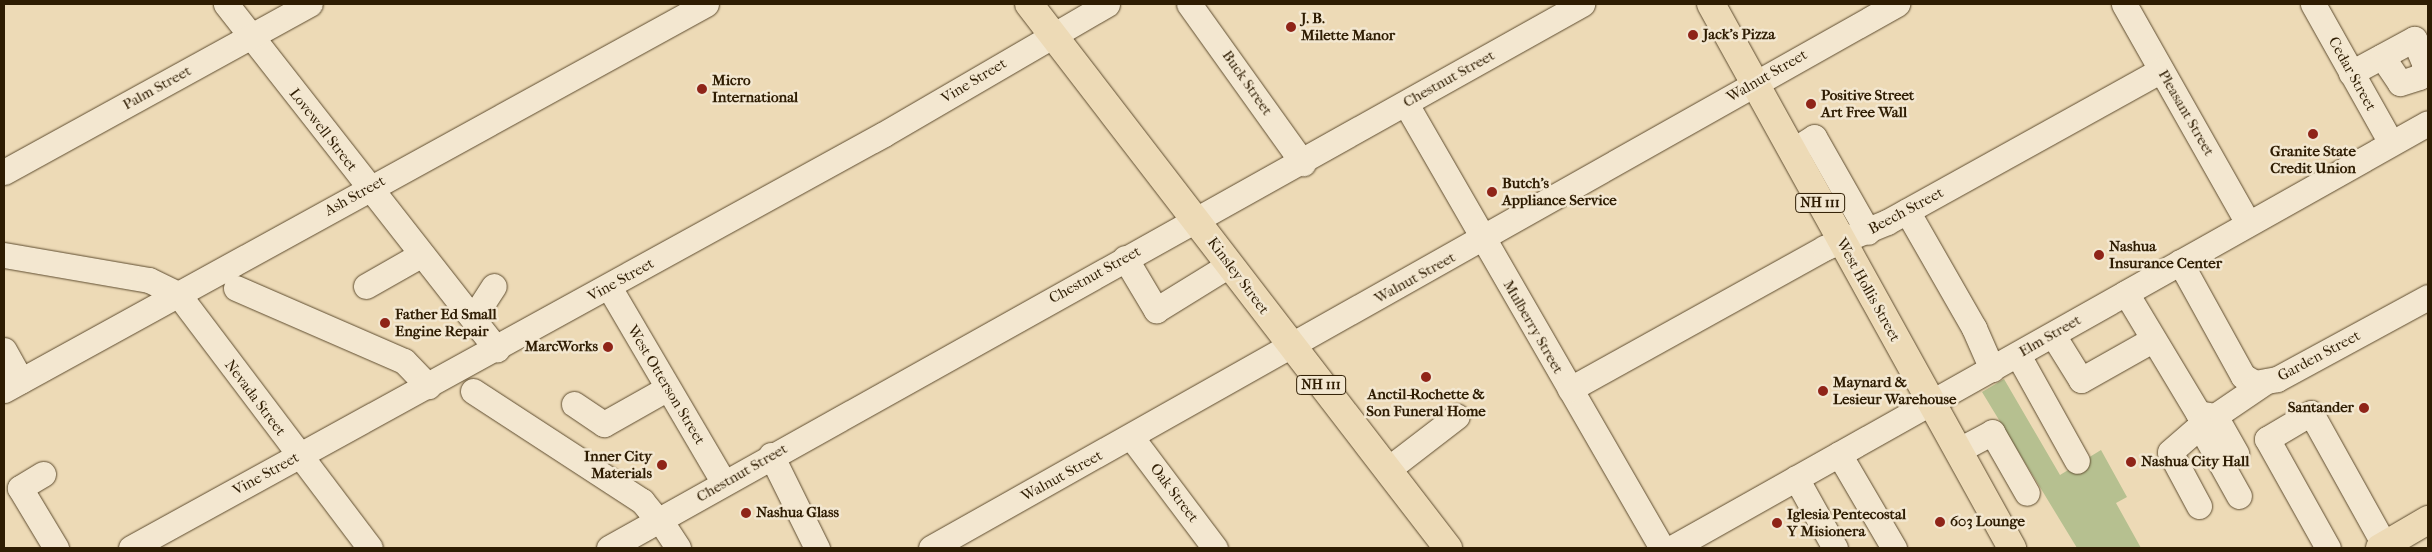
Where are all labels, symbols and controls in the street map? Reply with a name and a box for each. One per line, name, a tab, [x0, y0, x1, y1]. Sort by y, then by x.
place label: J. B. Milette Manor	[1301, 9, 1395, 44]
marker: J. B. Milette Manor	[1285, 21, 1297, 33]
place label: Jack's Pizza	[1703, 26, 1775, 44]
marker: Jack's Pizza	[1687, 29, 1699, 41]
street label: Cedar Street	[2324, 34, 2380, 114]
street label: Chestnut Street	[1400, 46, 1498, 112]
street label: Walnut Street	[1724, 46, 1810, 106]
street label: Buck Street	[1218, 47, 1276, 119]
street label: Vine Street	[938, 54, 1010, 108]
street label: Palm Street	[120, 62, 194, 114]
street label: Pleasant Street	[2154, 67, 2218, 159]
place label: Micro International	[712, 71, 798, 106]
marker: Micro International	[696, 83, 708, 95]
street label: Lovewell Street	[285, 85, 361, 175]
place label: Positive Street Art Free Wall	[1821, 86, 1914, 121]
marker: Positive Street Art Free Wall	[1805, 98, 1817, 110]
marker: Granite State Credit Union	[2307, 128, 2319, 140]
place label: Granite State Credit Union	[2270, 142, 2356, 177]
street label: Ash Street	[322, 172, 388, 220]
place label: Butch's Appliance Service	[1502, 174, 1617, 209]
street label: Beech Street	[1865, 184, 1947, 238]
marker: Butch's Appliance Service	[1486, 186, 1498, 198]
road number: NH 111	[1795, 192, 1845, 214]
street label: Kinsley Street	[1203, 234, 1273, 318]
street label: West Hollis Street	[1832, 235, 1904, 345]
place label: Nashua Insurance Center	[2109, 237, 2222, 272]
street label: Chestnut Street	[1046, 242, 1144, 308]
street label: Walnut Street	[1371, 248, 1459, 308]
marker: Nashua Insurance Center	[2093, 249, 2105, 261]
street label: Vine Street	[585, 254, 657, 306]
street label: Mulberry Street	[1499, 277, 1567, 377]
place label: Father Ed Small Engine Repair	[395, 305, 497, 340]
street label: Elm Street	[2016, 311, 2084, 361]
marker: Father Ed Small Engine Repair	[379, 317, 391, 329]
street label: West Otterson Street	[623, 322, 709, 448]
street label: Garden Street	[2275, 327, 2363, 385]
place label: MarcWorks	[525, 338, 598, 356]
marker: MarcWorks	[602, 341, 614, 353]
street label: Nevada Street	[221, 356, 289, 440]
marker: Anctil-Rochette & Son Funeral Home	[1420, 371, 1432, 383]
place label: Maynard & Lesieur Warehouse	[1833, 373, 1956, 408]
road number: NH 111	[1296, 374, 1346, 396]
place label: Anctil-Rochette & Son Funeral Home	[1366, 385, 1486, 420]
marker: Maynard & Lesieur Warehouse	[1817, 385, 1829, 397]
place label: Santander	[2288, 399, 2354, 417]
marker: Santander	[2358, 402, 2370, 414]
street label: Chestnut Street	[693, 440, 791, 506]
street label: Walnut Street	[1018, 446, 1106, 506]
place label: Inner City Materials	[584, 447, 652, 482]
street label: Vine Street	[230, 448, 302, 500]
place label: Nashua City Hall	[2141, 453, 2249, 471]
marker: Nashua City Hall	[2125, 456, 2137, 468]
marker: Inner City Materials	[656, 459, 668, 471]
street label: Oak Street	[1146, 460, 1202, 526]
place label: Nashua Glass	[756, 504, 839, 522]
place label: Iglesia Pentecostal Y Misionera	[1787, 505, 1906, 540]
marker: Nashua Glass	[740, 507, 752, 519]
place label: 603 Lounge	[1950, 513, 2025, 531]
marker: 603 Lounge	[1934, 516, 1946, 528]
marker: Iglesia Pentecostal Y Misionera	[1771, 517, 1783, 529]

